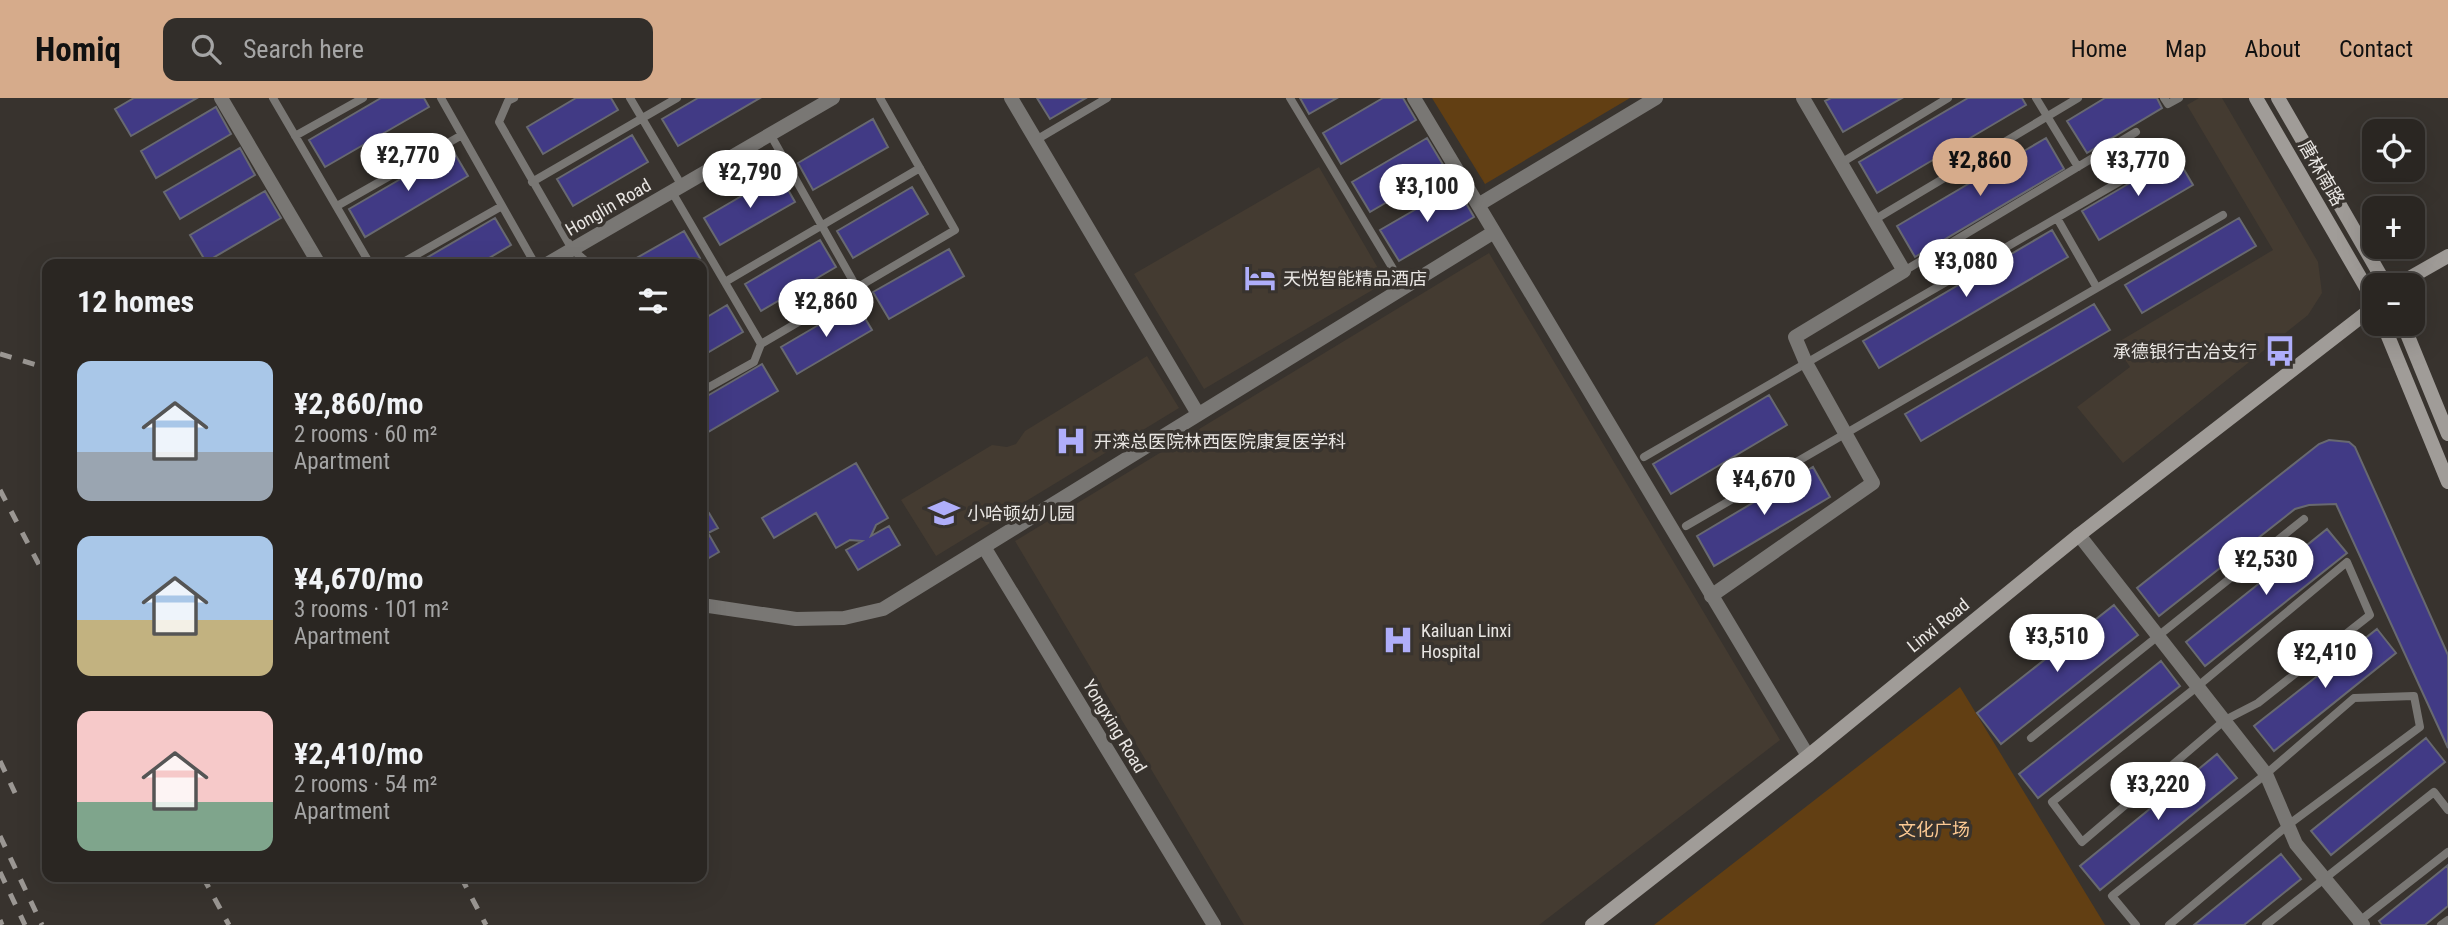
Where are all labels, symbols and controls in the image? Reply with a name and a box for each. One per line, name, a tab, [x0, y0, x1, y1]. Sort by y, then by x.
search box	[163, 18, 653, 81]
text: Homiq	[35, 30, 121, 69]
icon: search	[187, 30, 225, 68]
text: Search here	[243, 34, 364, 64]
text: Home	[2071, 35, 2127, 63]
text: Map	[2165, 35, 2207, 63]
text: About	[2245, 35, 2301, 63]
text: Contact	[2339, 35, 2413, 63]
map controls	[2362, 119, 2425, 336]
button: locate	[2362, 119, 2425, 182]
pin: ¥2,770	[351, 134, 465, 193]
street label: 唐林南路	[2295, 137, 2349, 209]
pin: ¥2,860	[1923, 139, 2037, 198]
pin: ¥3,770	[2081, 139, 2195, 198]
text: ¥2,770	[376, 142, 440, 169]
text: ¥2,860	[1948, 147, 2012, 174]
text: ¥3,770	[2106, 147, 2170, 174]
pin: ¥2,790	[693, 150, 807, 210]
text: ¥2,790	[718, 159, 782, 186]
pin: ¥3,100	[1370, 164, 1484, 224]
text: ¥3,100	[1395, 173, 1459, 200]
street label: Honglin Road	[562, 174, 654, 240]
button: +	[2362, 196, 2425, 259]
pin: ¥3,080	[1909, 240, 2023, 299]
text: ¥3,080	[1934, 248, 1998, 275]
hotel icon: 天悦智能精品酒店	[1243, 261, 1277, 295]
place label: 天悦智能精品酒店	[1283, 268, 1427, 289]
button: −	[2362, 273, 2425, 336]
pin: ¥2,860	[769, 280, 883, 339]
icon: filters	[634, 282, 672, 320]
text: 12 homes	[77, 284, 194, 319]
text: ¥2,860	[794, 288, 858, 315]
bus stop icon: 承德银行古冶支行	[2263, 334, 2297, 368]
place label: 承德银行古冶支行	[2113, 341, 2257, 362]
text: ¥2,860/mo	[294, 386, 423, 421]
icon: home	[133, 389, 217, 473]
text: 2 rooms · 60 m²	[294, 421, 437, 448]
hospital icon: 开滦总医院林西医院康复医学科	[1054, 424, 1088, 458]
place label: 开滦总医院林西医院康复医学科	[1094, 431, 1346, 452]
text: Apartment	[294, 448, 390, 475]
pin: ¥4,670	[1707, 458, 1821, 517]
text: ¥4,670	[1732, 466, 1796, 493]
school or university icon: 小哈顿幼儿园	[927, 496, 961, 530]
place label: 小哈顿幼儿园	[967, 503, 1075, 524]
pin: ¥2,530	[2209, 538, 2323, 597]
text: ¥2,530	[2234, 546, 2298, 573]
text: ¥4,670/mo	[294, 561, 423, 596]
icon: home	[133, 564, 217, 648]
street label: Linxi Road	[1903, 594, 1973, 656]
text: 3 rooms · 101 m²	[294, 596, 449, 623]
pin: ¥3,510	[2000, 614, 2114, 674]
place label: Kailuan Linxi Hospital	[1421, 620, 1511, 662]
text: Apartment	[294, 623, 390, 650]
hospital icon: Kailuan Linxi Hospital	[1381, 623, 1415, 657]
text: ¥3,510	[2025, 623, 2089, 650]
pin: ¥2,410	[2268, 630, 2382, 690]
text: ¥2,410	[2293, 639, 2357, 666]
street label: Yongxing Road	[1079, 675, 1151, 777]
text: ¥2,410/mo	[294, 736, 423, 771]
icon: home	[133, 739, 217, 823]
pin: ¥3,220	[2101, 762, 2215, 822]
text: 2 rooms · 54 m²	[294, 771, 437, 798]
text: ¥3,220	[2126, 771, 2190, 798]
text: Apartment	[294, 798, 390, 825]
park label: 文化广场	[1898, 819, 1970, 840]

